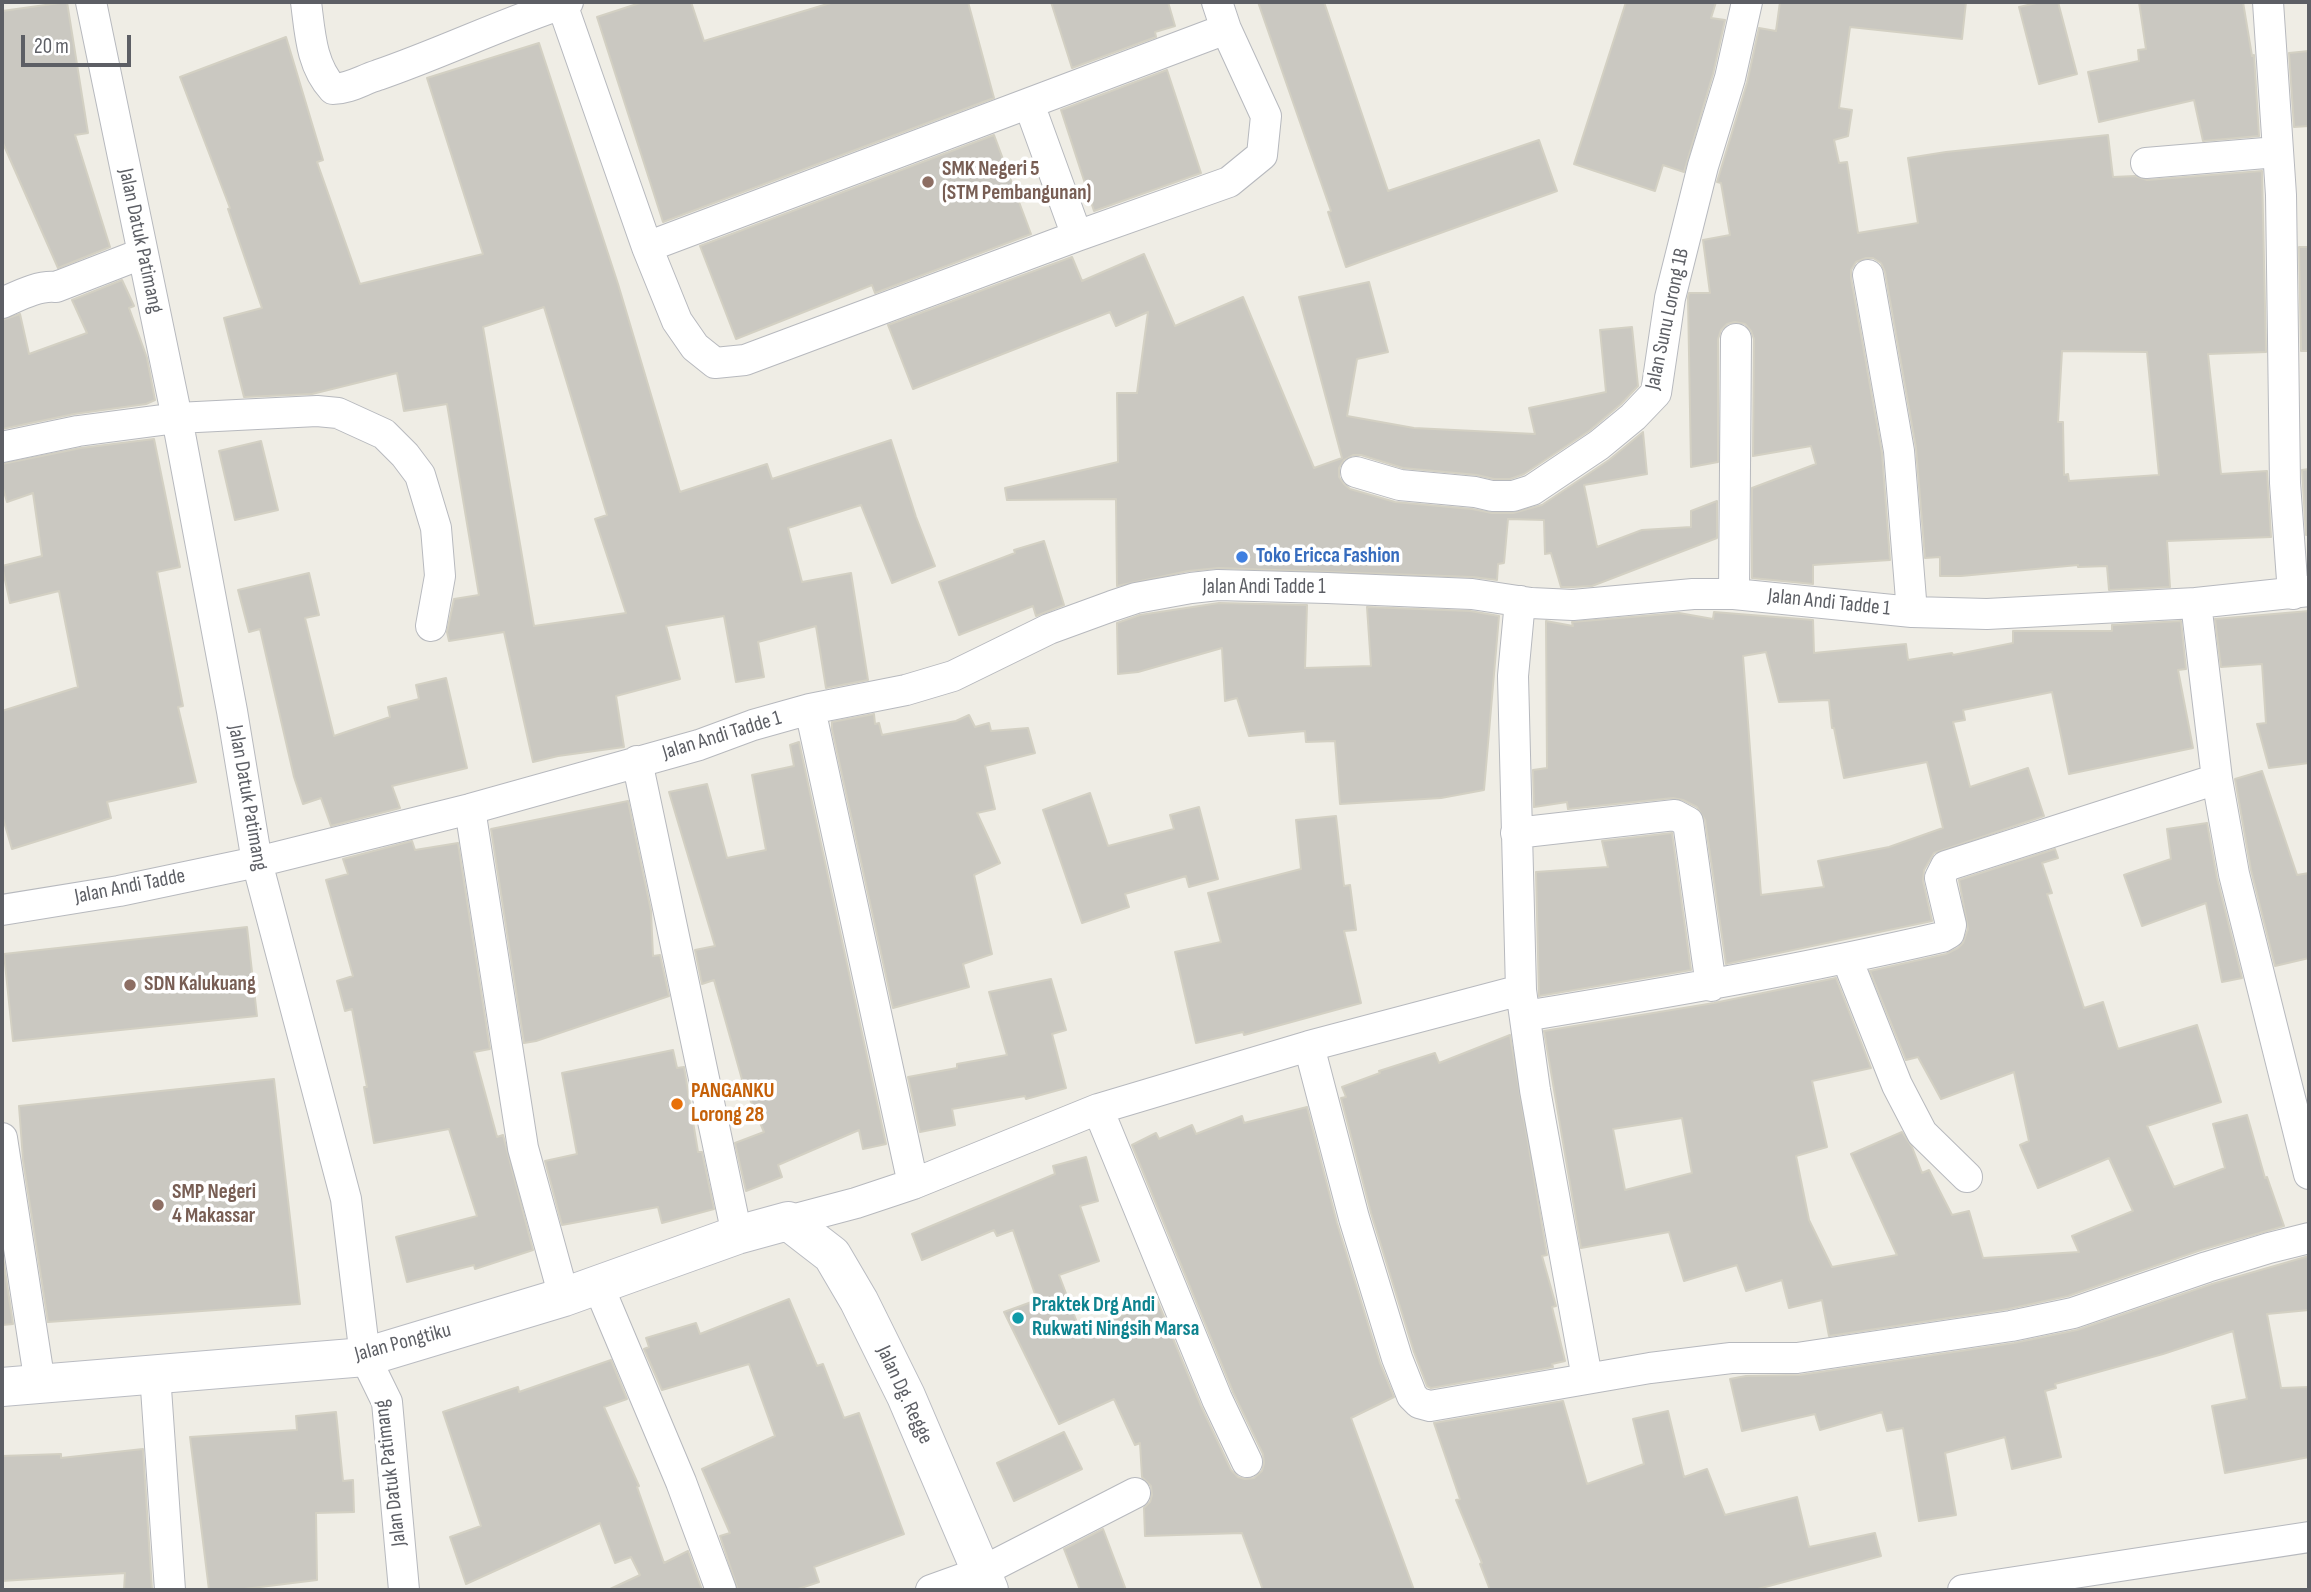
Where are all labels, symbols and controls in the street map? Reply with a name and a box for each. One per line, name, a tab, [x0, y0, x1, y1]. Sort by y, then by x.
scale bar	[24, 21, 135, 65]
text: 20 m	[34, 34, 69, 59]
place label: SMK Negeri 5 (STM Pembangunan)	[942, 157, 1091, 207]
street label: Jalan Datuk Patimang	[112, 166, 168, 316]
marker: SMK Negeri 5 (STM Pembangunan)	[920, 174, 936, 190]
street label: Jalan Sunu Lorong 1B	[1641, 246, 1695, 392]
place label: Toko Ericca Fashion	[1256, 544, 1400, 570]
marker: Toko Ericca Fashion	[1234, 549, 1250, 565]
street label: Jalan Andi Tadde 1	[1203, 575, 1325, 601]
street label: Jalan Andi Tadde 1	[1767, 584, 1891, 622]
street label: Jalan Andi Tadde 1	[660, 706, 784, 766]
street label: Jalan Datuk Patimang	[222, 723, 272, 873]
street label: Jalan Andi Tadde	[72, 864, 188, 910]
place label: SDN Kalukuang	[144, 972, 256, 998]
marker: SDN Kalukuang	[122, 977, 138, 993]
place label: PANGANKU Lorong 28	[691, 1079, 774, 1129]
marker: PANGANKU Lorong 28	[669, 1096, 685, 1112]
place label: SMP Negeri 4 Makassar	[172, 1180, 256, 1230]
marker: SMP Negeri 4 Makassar	[150, 1197, 166, 1213]
place label: Praktek Drg Andi Rukwati Ningsih Marsa	[1032, 1293, 1199, 1343]
marker: Praktek Drg Andi Rukwati Ningsih Marsa	[1010, 1310, 1026, 1326]
street label: Jalan Pongtiku	[352, 1318, 454, 1368]
street label: Jalan Dg. Regge	[870, 1342, 938, 1448]
street label: Jalan Datuk Patimang	[370, 1398, 412, 1548]

